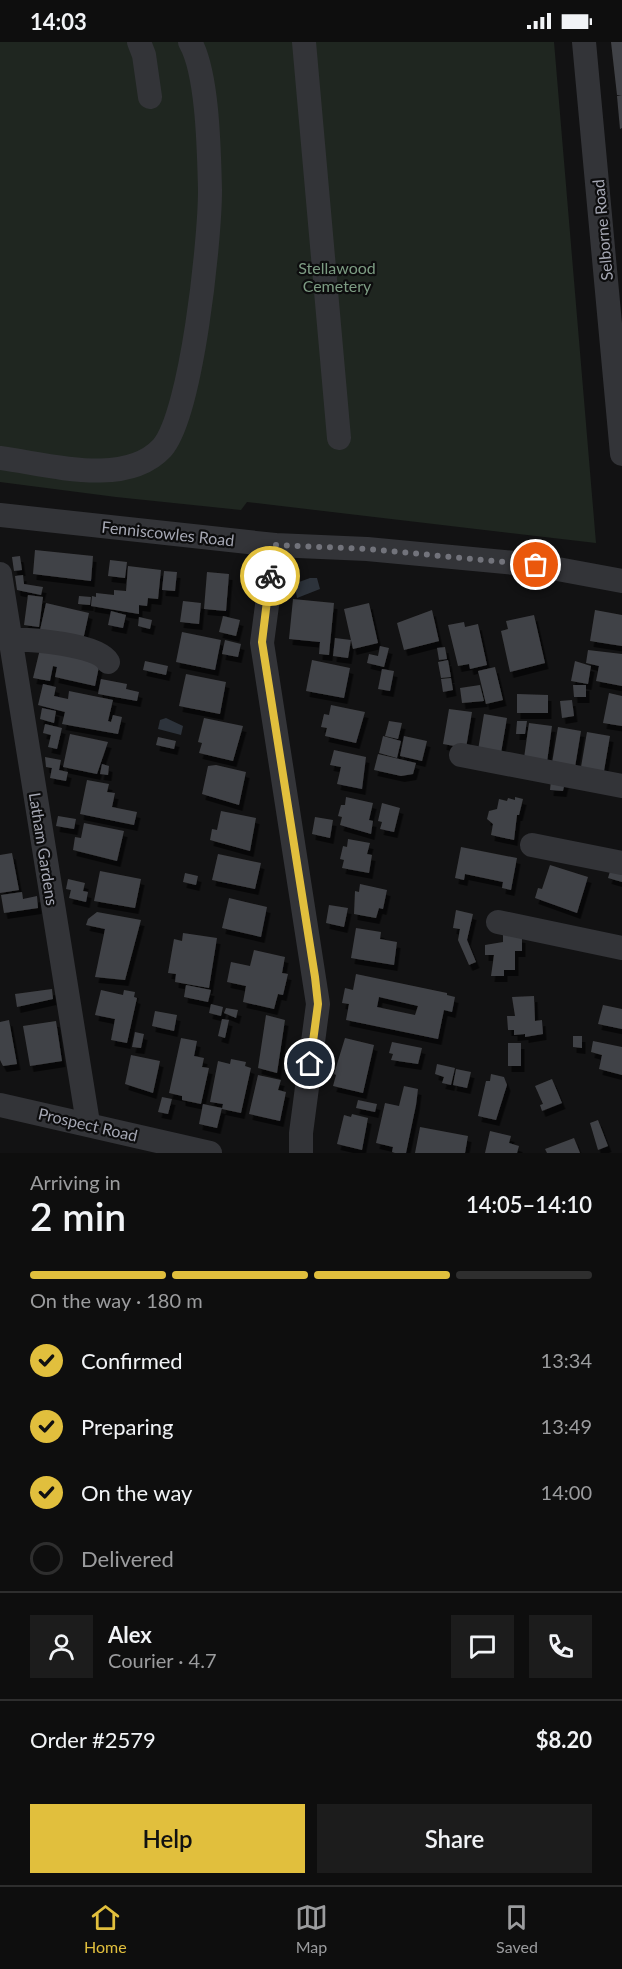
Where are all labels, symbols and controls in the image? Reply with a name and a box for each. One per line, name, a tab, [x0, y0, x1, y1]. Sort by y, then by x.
text: 14:03	[30, 8, 87, 35]
street label: Selborne Road	[588, 179, 616, 281]
park label: Stellawood Cemetery	[298, 258, 376, 295]
street label: Fenniscowles Road	[101, 517, 235, 549]
pin	[510, 539, 561, 590]
courier	[240, 546, 300, 606]
icon: bag	[519, 548, 552, 581]
icon: bike	[254, 560, 287, 593]
street label: Latham Gardens	[26, 791, 62, 907]
pin	[284, 1038, 335, 1089]
icon: home	[293, 1047, 326, 1080]
street label: Prospect Road	[36, 1103, 140, 1145]
text: Arriving in	[30, 1170, 121, 1194]
text: 14:05–14:10	[466, 1191, 592, 1218]
text: 2 min	[30, 1193, 126, 1239]
text: On the way · 180 m	[30, 1288, 203, 1312]
icon: check	[30, 1344, 63, 1377]
text: Confirmed	[81, 1347, 183, 1374]
text: 13:34	[541, 1348, 592, 1372]
icon: check	[30, 1410, 63, 1443]
text: Preparing	[81, 1413, 173, 1440]
text: 13:49	[541, 1414, 592, 1438]
icon: check	[30, 1476, 63, 1509]
text: On the way	[81, 1479, 192, 1506]
text: 14:00	[541, 1480, 592, 1504]
text: Delivered	[81, 1545, 174, 1572]
button: person	[30, 1615, 93, 1678]
button: chat	[451, 1615, 514, 1678]
button: phone	[529, 1615, 592, 1678]
text: Alex	[108, 1621, 152, 1648]
text: Courier · 4.7	[108, 1648, 217, 1672]
text: Order #2579	[30, 1726, 156, 1753]
text: $8.20	[536, 1726, 592, 1753]
button: Help	[30, 1804, 305, 1873]
button: Share	[317, 1804, 592, 1873]
tab: Home	[84, 1901, 127, 1956]
tab: Map	[295, 1901, 328, 1956]
tab: Saved	[496, 1901, 538, 1956]

